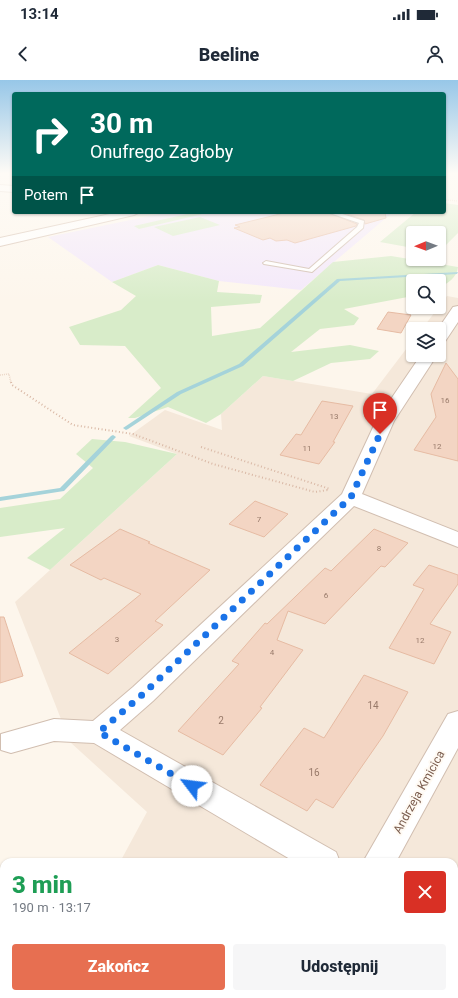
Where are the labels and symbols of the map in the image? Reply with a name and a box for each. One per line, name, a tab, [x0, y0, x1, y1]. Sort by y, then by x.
north arrow	[406, 226, 446, 266]
pin	[363, 393, 397, 434]
house number: 16	[441, 396, 450, 405]
house number: 13	[330, 412, 339, 421]
house number: 12	[433, 442, 442, 451]
house number: 11	[303, 444, 312, 453]
house number: 7	[257, 515, 262, 524]
house number: 8	[377, 544, 382, 553]
house number: 6	[324, 591, 329, 600]
house number: 3	[115, 635, 119, 644]
house number: 12	[416, 636, 425, 645]
house number: 4	[270, 648, 275, 657]
house number: 14	[367, 700, 379, 711]
house number: 2	[218, 715, 224, 726]
street label: Andrzeja Kmicica	[390, 748, 448, 836]
position arrow	[171, 765, 213, 807]
house number: 16	[308, 767, 320, 778]

